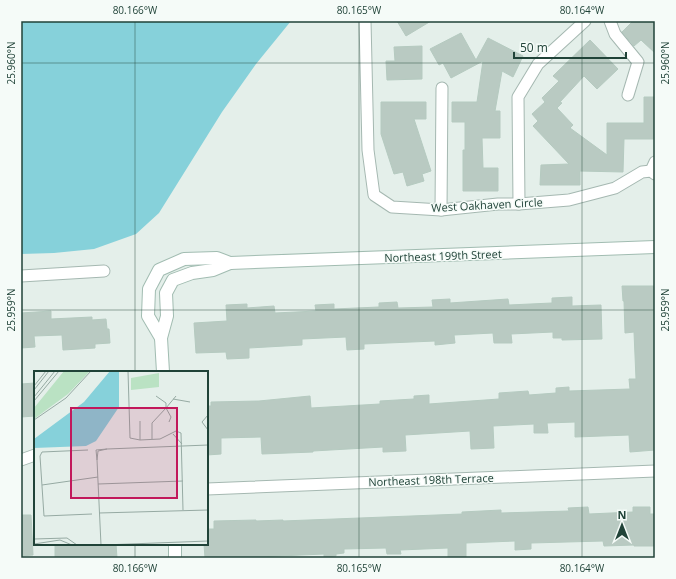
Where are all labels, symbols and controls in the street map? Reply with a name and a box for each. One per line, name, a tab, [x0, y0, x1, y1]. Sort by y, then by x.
text: 80.166°W	[113, 3, 158, 17]
text: 80.165°W	[337, 3, 382, 17]
text: 80.164°W	[560, 3, 605, 17]
scale bar	[514, 34, 626, 60]
text: 50 m	[520, 39, 548, 56]
text: 25.960°N	[4, 41, 18, 85]
text: 25.960°N	[658, 41, 672, 85]
street label: West Oakhaven Circle	[431, 194, 543, 215]
street label: Northeast 199th Street	[384, 246, 502, 265]
text: 25.959°N	[4, 288, 18, 332]
text: 25.959°N	[658, 288, 672, 332]
inset map	[34, 371, 208, 545]
street label: Northeast 198th Terrace	[368, 470, 494, 489]
north arrow	[602, 505, 642, 545]
text: N	[618, 507, 626, 522]
text: 80.166°W	[113, 561, 158, 575]
text: 80.165°W	[337, 561, 382, 575]
text: 80.164°W	[560, 561, 605, 575]

